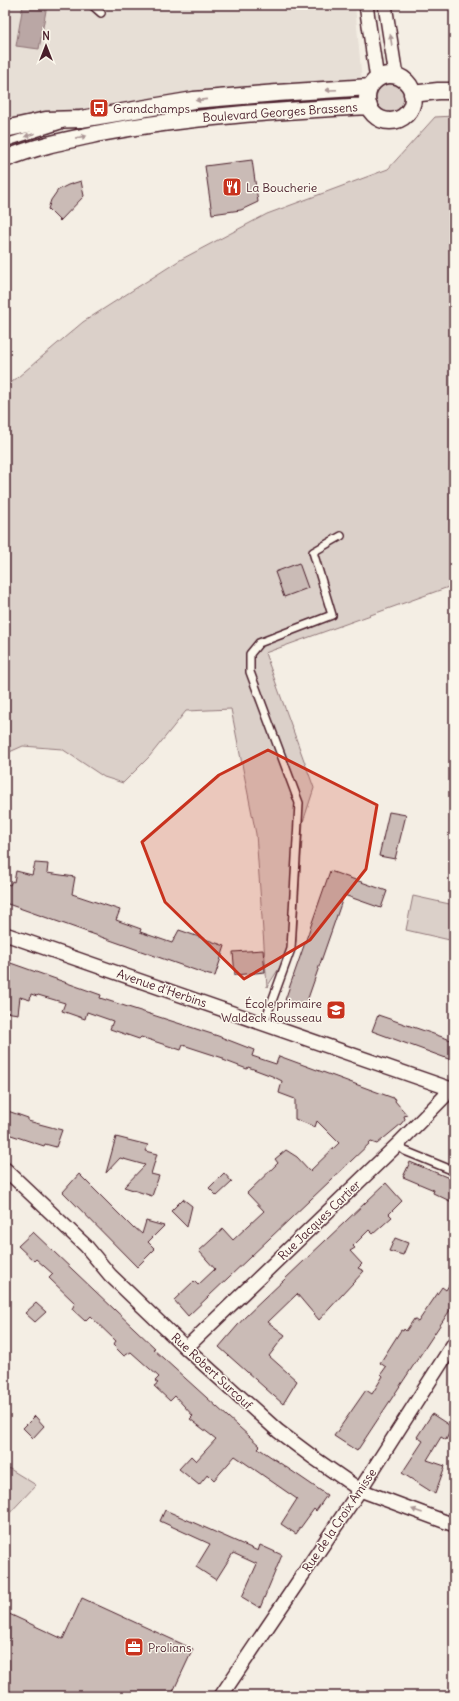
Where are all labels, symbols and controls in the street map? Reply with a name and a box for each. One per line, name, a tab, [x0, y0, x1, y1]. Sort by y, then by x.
north arrow	[26, 26, 66, 66]
text: N	[42, 29, 50, 43]
one-way arrow	[388, 34, 394, 47]
one-way arrow	[324, 87, 337, 93]
one-way arrow	[195, 96, 207, 103]
bus stop icon: Grandchamps	[88, 97, 110, 119]
street label: Boulevard Georges Brassens	[202, 99, 358, 125]
place label: Grandchamps	[113, 101, 190, 116]
one-way arrow	[24, 132, 36, 138]
one-way arrow	[75, 134, 87, 140]
restaurant icon: La Boucherie	[221, 176, 243, 198]
place label: La Boucherie	[246, 180, 317, 195]
street label: Avenue d'Herbins	[115, 966, 209, 1010]
place label: École primaire Waldeck Rousseau	[221, 996, 322, 1025]
school or university icon: École primaire Waldeck Rousseau	[325, 999, 347, 1021]
street label: Rue Jacques Cartier	[275, 1177, 363, 1263]
street label: Rue Robert Surcouf	[168, 1330, 256, 1413]
street label: Rue de la Croix Amisse	[299, 1465, 379, 1575]
one-way arrow	[411, 1508, 423, 1514]
office icon: Prolians	[123, 1636, 145, 1658]
place label: Prolians	[148, 1640, 191, 1655]

